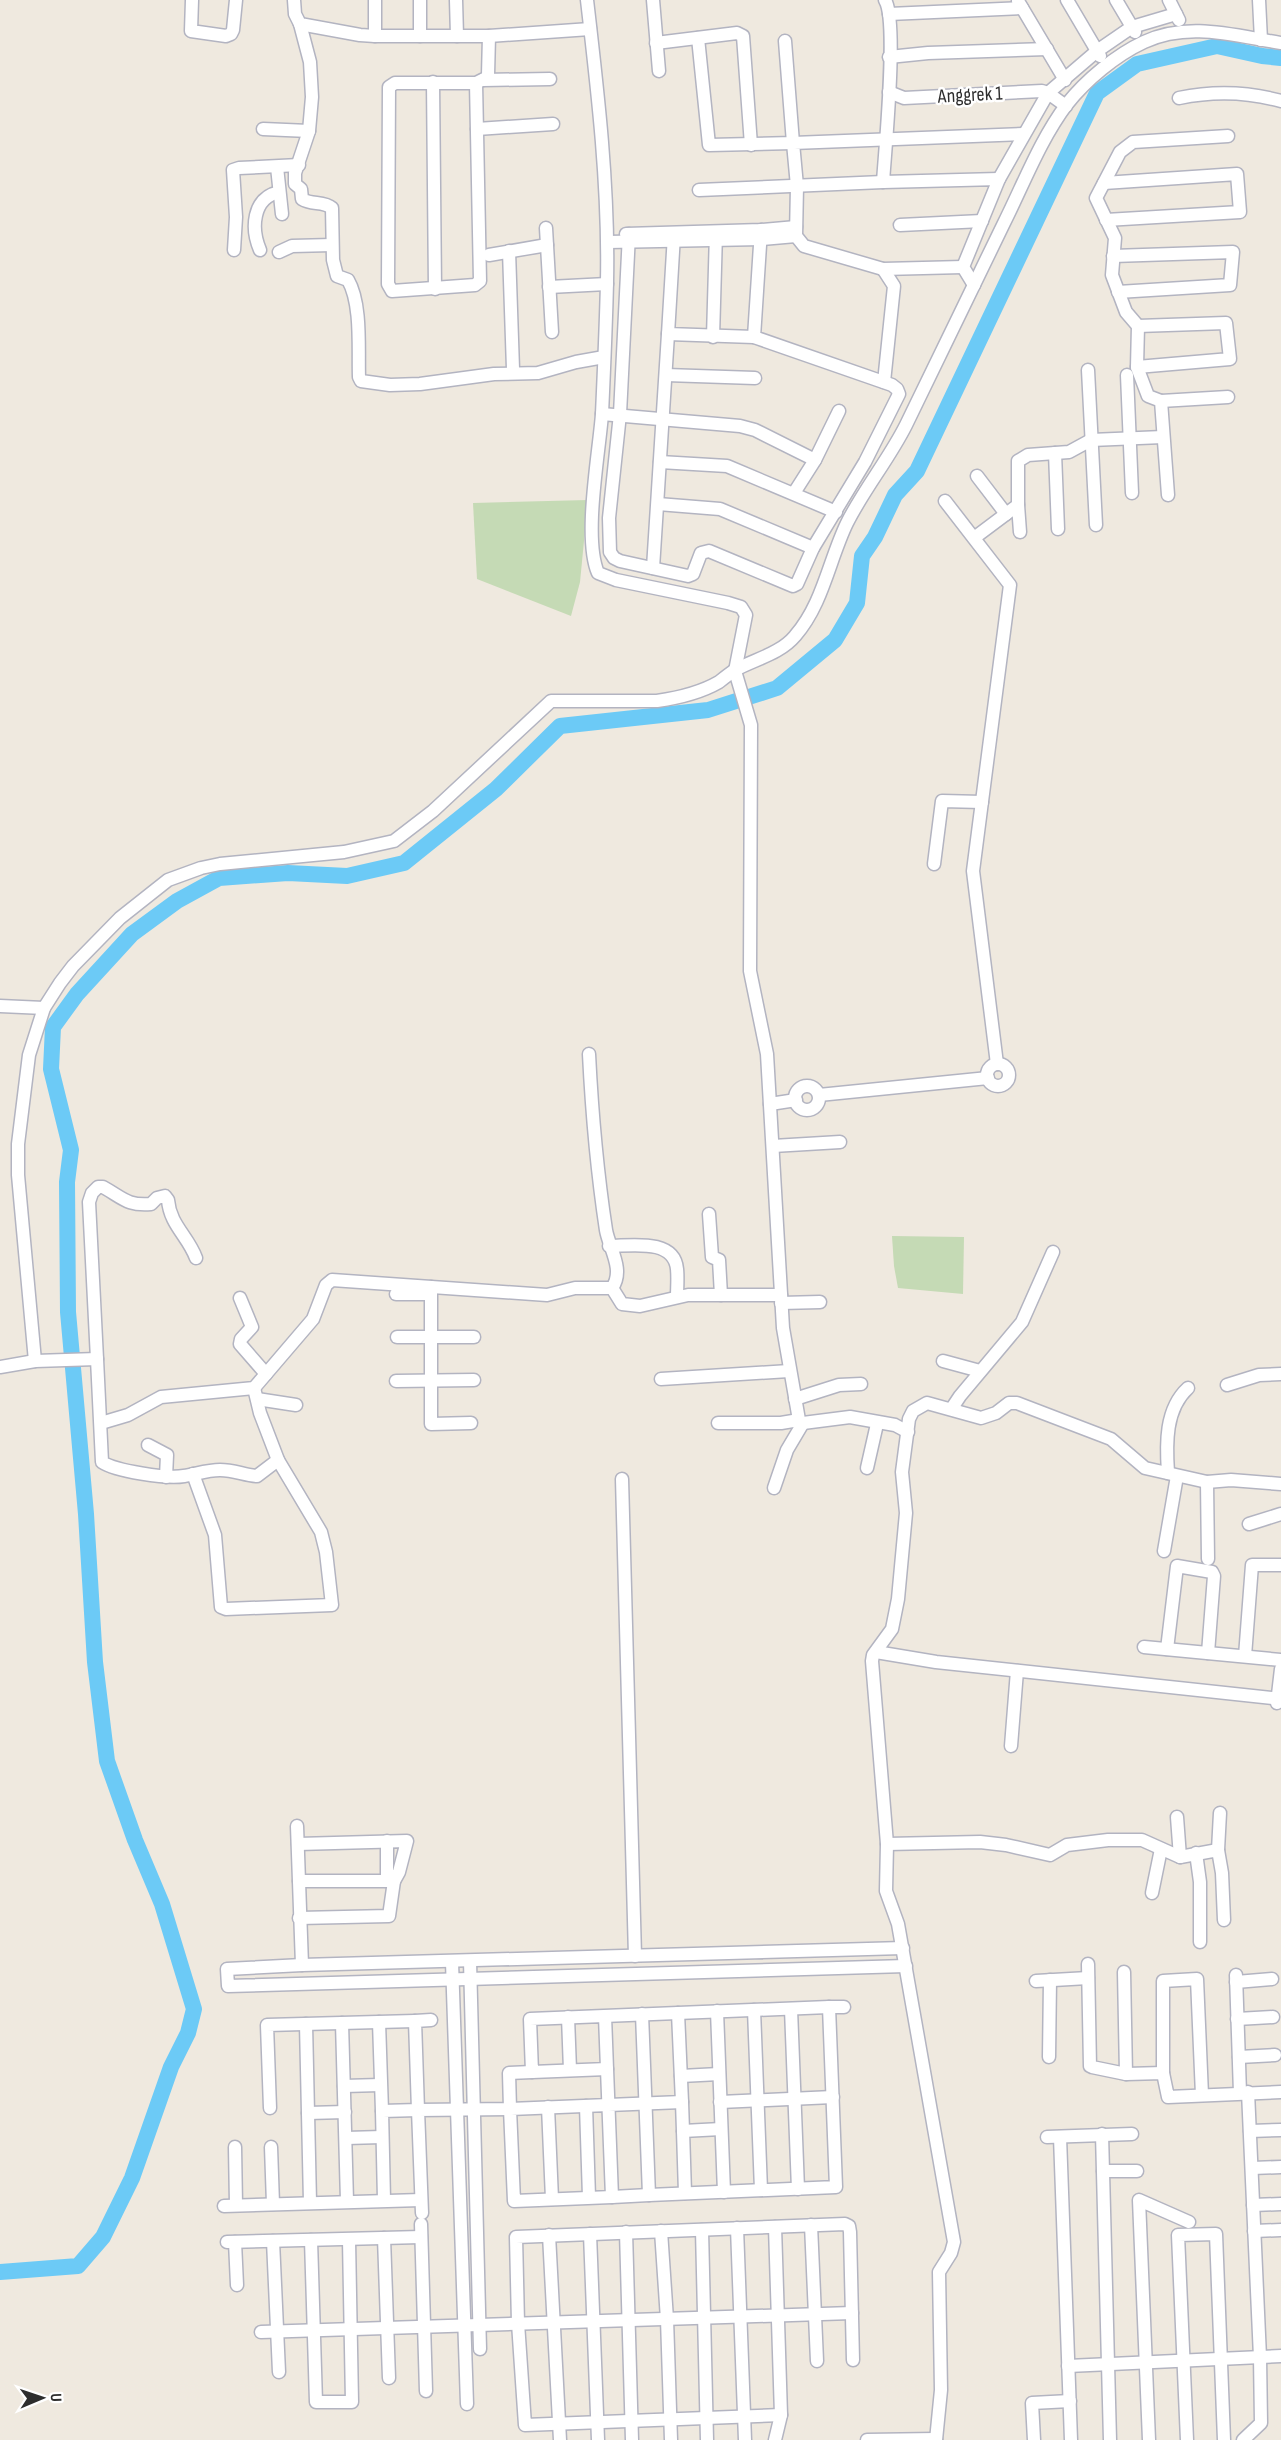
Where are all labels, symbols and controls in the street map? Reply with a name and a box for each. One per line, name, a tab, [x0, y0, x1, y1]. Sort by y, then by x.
street label: Anggrek 1	[936, 81, 1003, 109]
north arrow	[12, 2368, 72, 2428]
text: U	[46, 2393, 65, 2402]

